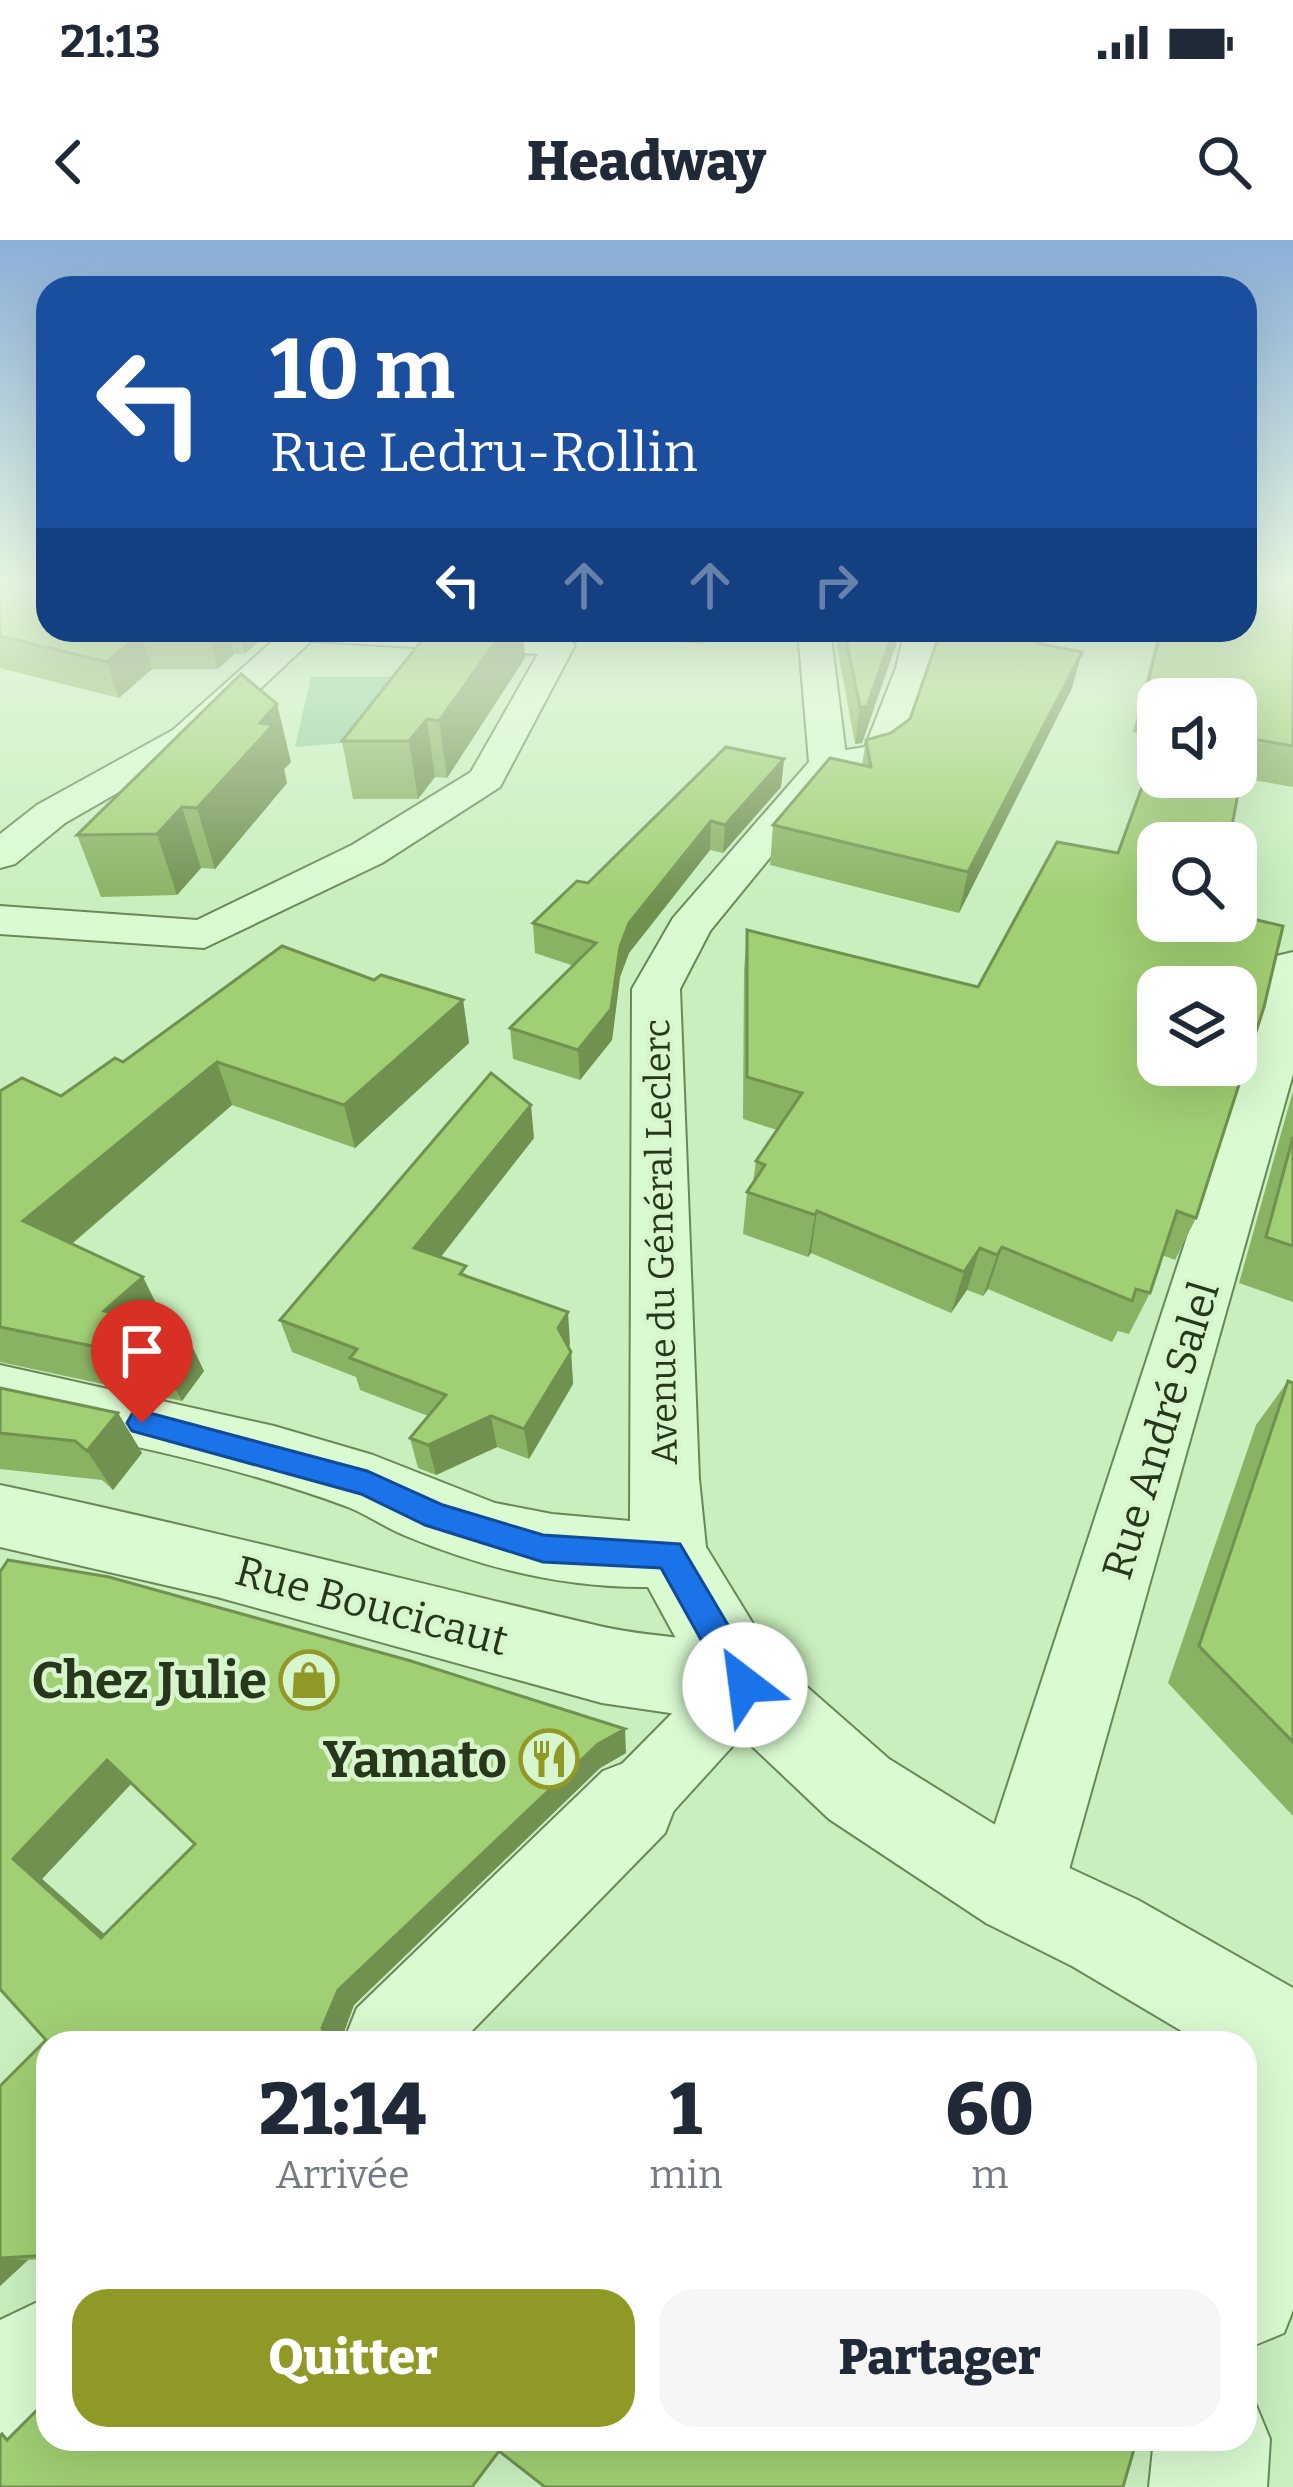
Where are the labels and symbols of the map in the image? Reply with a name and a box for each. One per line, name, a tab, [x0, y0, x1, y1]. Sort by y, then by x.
street label: Avenue du Général Leclerc	[635, 1019, 687, 1465]
street label: Rue André Salel	[1092, 1276, 1230, 1585]
pin	[91, 1300, 193, 1423]
street label: Rue Boucicaut	[230, 1546, 513, 1666]
position arrow	[682, 1622, 808, 1748]
shop icon: Chez Julie	[278, 1649, 340, 1711]
place label: Chez Julie	[32, 1650, 267, 1712]
restaurant icon: Yamato	[518, 1728, 580, 1790]
place label: Yamato	[323, 1729, 507, 1791]

